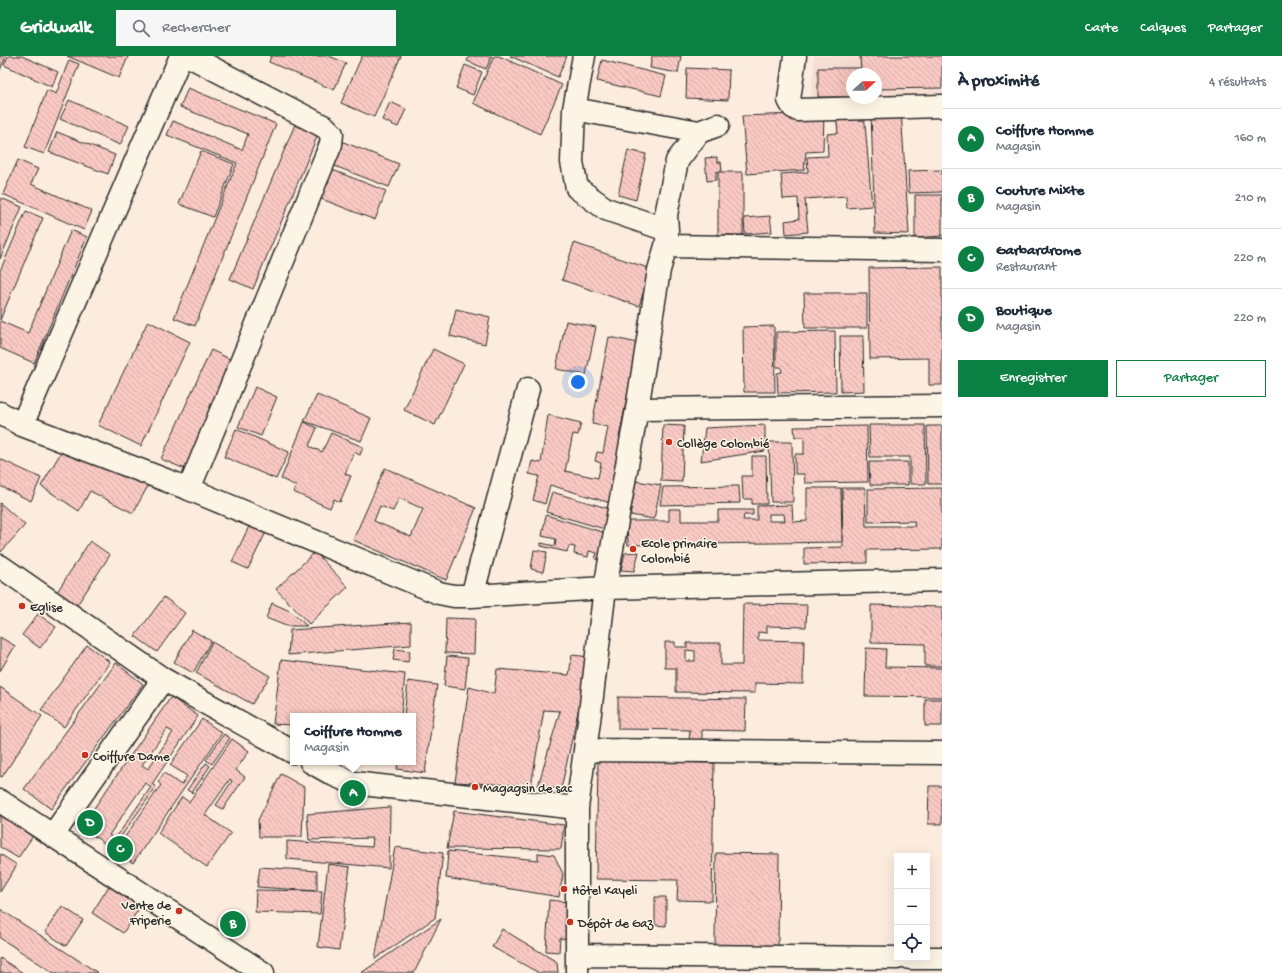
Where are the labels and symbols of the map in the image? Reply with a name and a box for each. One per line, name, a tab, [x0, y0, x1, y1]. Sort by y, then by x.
north arrow	[846, 68, 882, 104]
your location	[568, 372, 588, 392]
marker: Collège Colombié	[664, 437, 674, 447]
place label: Collège Colombié	[677, 437, 770, 452]
place label: Ecole primaire Colombié	[641, 537, 718, 567]
marker: Ecole primaire Colombié	[628, 544, 638, 554]
marker: Eglise	[17, 601, 27, 611]
place label: Eglise	[30, 601, 63, 616]
marker: Coiffure Dame	[80, 750, 90, 760]
place label: Coiffure Dame	[93, 750, 170, 765]
pin: A	[340, 778, 366, 808]
marker: Magagsin de sac	[470, 782, 480, 792]
place label: Magagsin de sac	[483, 782, 573, 797]
pin: D	[77, 808, 103, 838]
pin: C	[107, 834, 133, 864]
marker: Hôtel Kayeli	[559, 884, 569, 894]
place label: Hôtel Kayeli	[572, 884, 637, 899]
place label: Vente de Friperie	[120, 899, 171, 929]
marker: Vente de Friperie	[174, 906, 184, 916]
pin: B	[220, 909, 246, 939]
marker: Dépôt de Gaz	[565, 917, 575, 927]
place label: Dépôt de Gaz	[577, 917, 655, 932]

